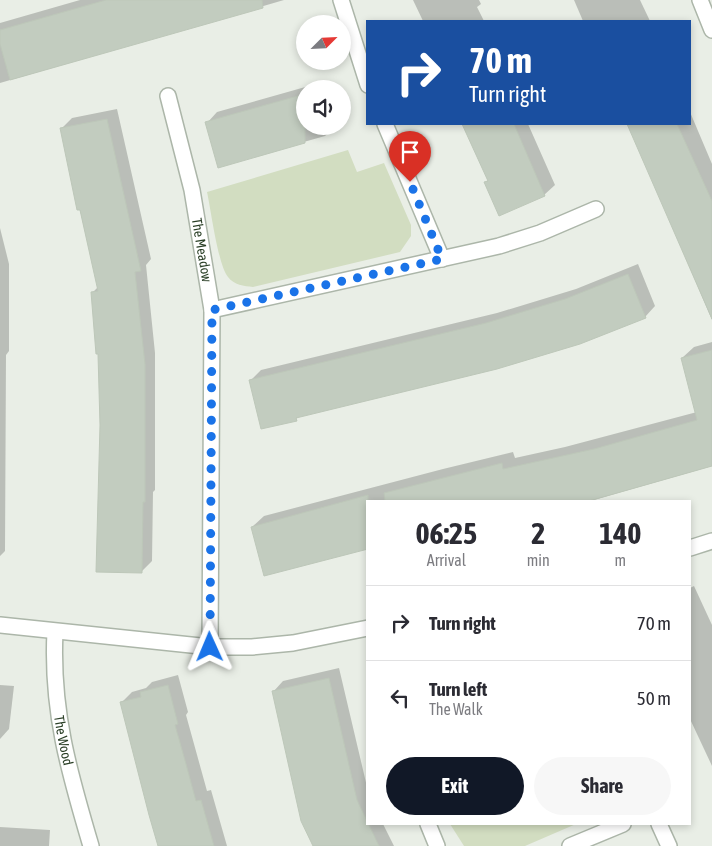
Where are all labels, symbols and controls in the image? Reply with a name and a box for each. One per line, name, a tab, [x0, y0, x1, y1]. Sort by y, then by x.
north arrow	[296, 15, 351, 70]
map controls	[296, 15, 351, 135]
icon: right	[386, 40, 451, 105]
text: 70 m	[469, 40, 532, 80]
button: sound	[296, 80, 351, 135]
text: Turn right	[469, 81, 546, 107]
pin	[389, 131, 431, 182]
icon: arrive	[396, 138, 424, 166]
street label: The Meadow	[189, 217, 215, 284]
text: 06:25	[415, 516, 477, 550]
text: 2	[531, 516, 545, 550]
text: 140	[599, 516, 641, 550]
text: Arrival	[427, 551, 466, 569]
text: min	[527, 551, 550, 569]
text: m	[615, 551, 626, 569]
icon: right	[386, 609, 414, 637]
text: Turn right	[429, 612, 496, 634]
text: 70 m	[637, 612, 671, 634]
position arrow	[183, 620, 235, 672]
text: Turn left	[429, 678, 487, 700]
icon: left	[386, 684, 414, 712]
text: 50 m	[637, 687, 671, 709]
text: The Walk	[429, 700, 483, 718]
street label: The Wood	[51, 714, 76, 767]
button: Exit	[386, 757, 524, 815]
button: Share	[534, 757, 671, 815]

